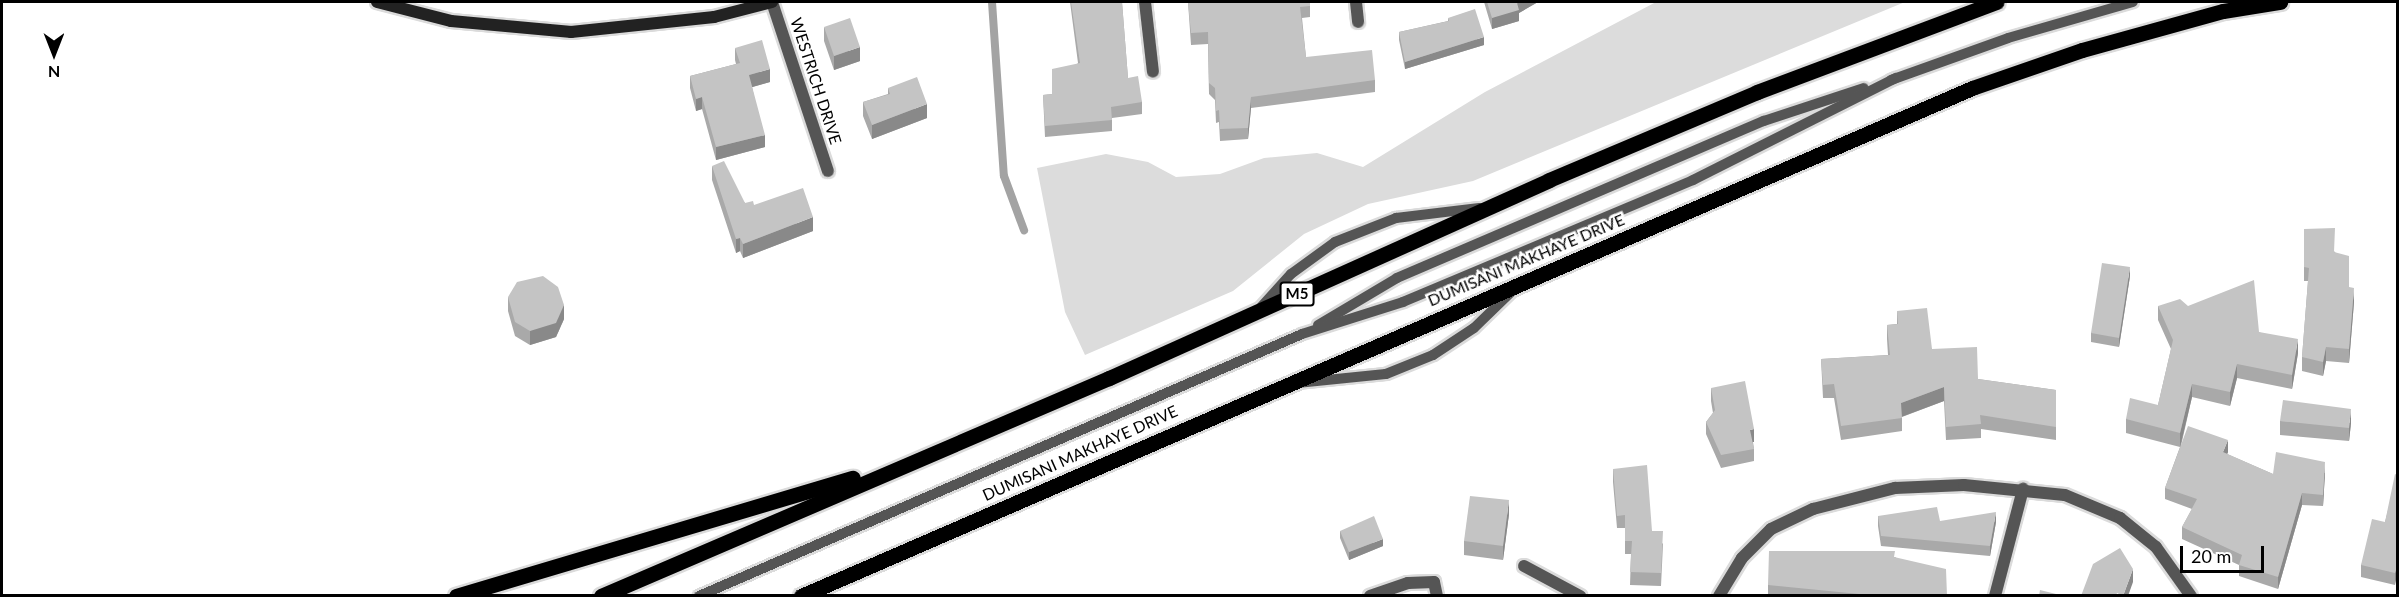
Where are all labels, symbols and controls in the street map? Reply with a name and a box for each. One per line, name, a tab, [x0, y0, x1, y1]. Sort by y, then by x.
street label: WESTRICH DRIVE	[786, 15, 846, 147]
north arrow	[24, 24, 84, 84]
text: N	[48, 63, 60, 82]
street label: DUMISANI MAKHAYE DRIVE	[1425, 210, 1627, 310]
road number: M5	[1279, 282, 1315, 306]
street label: DUMISANI MAKHAYE DRIVE	[979, 401, 1181, 505]
scale bar	[2183, 534, 2267, 572]
text: 20 m	[2191, 545, 2231, 567]

